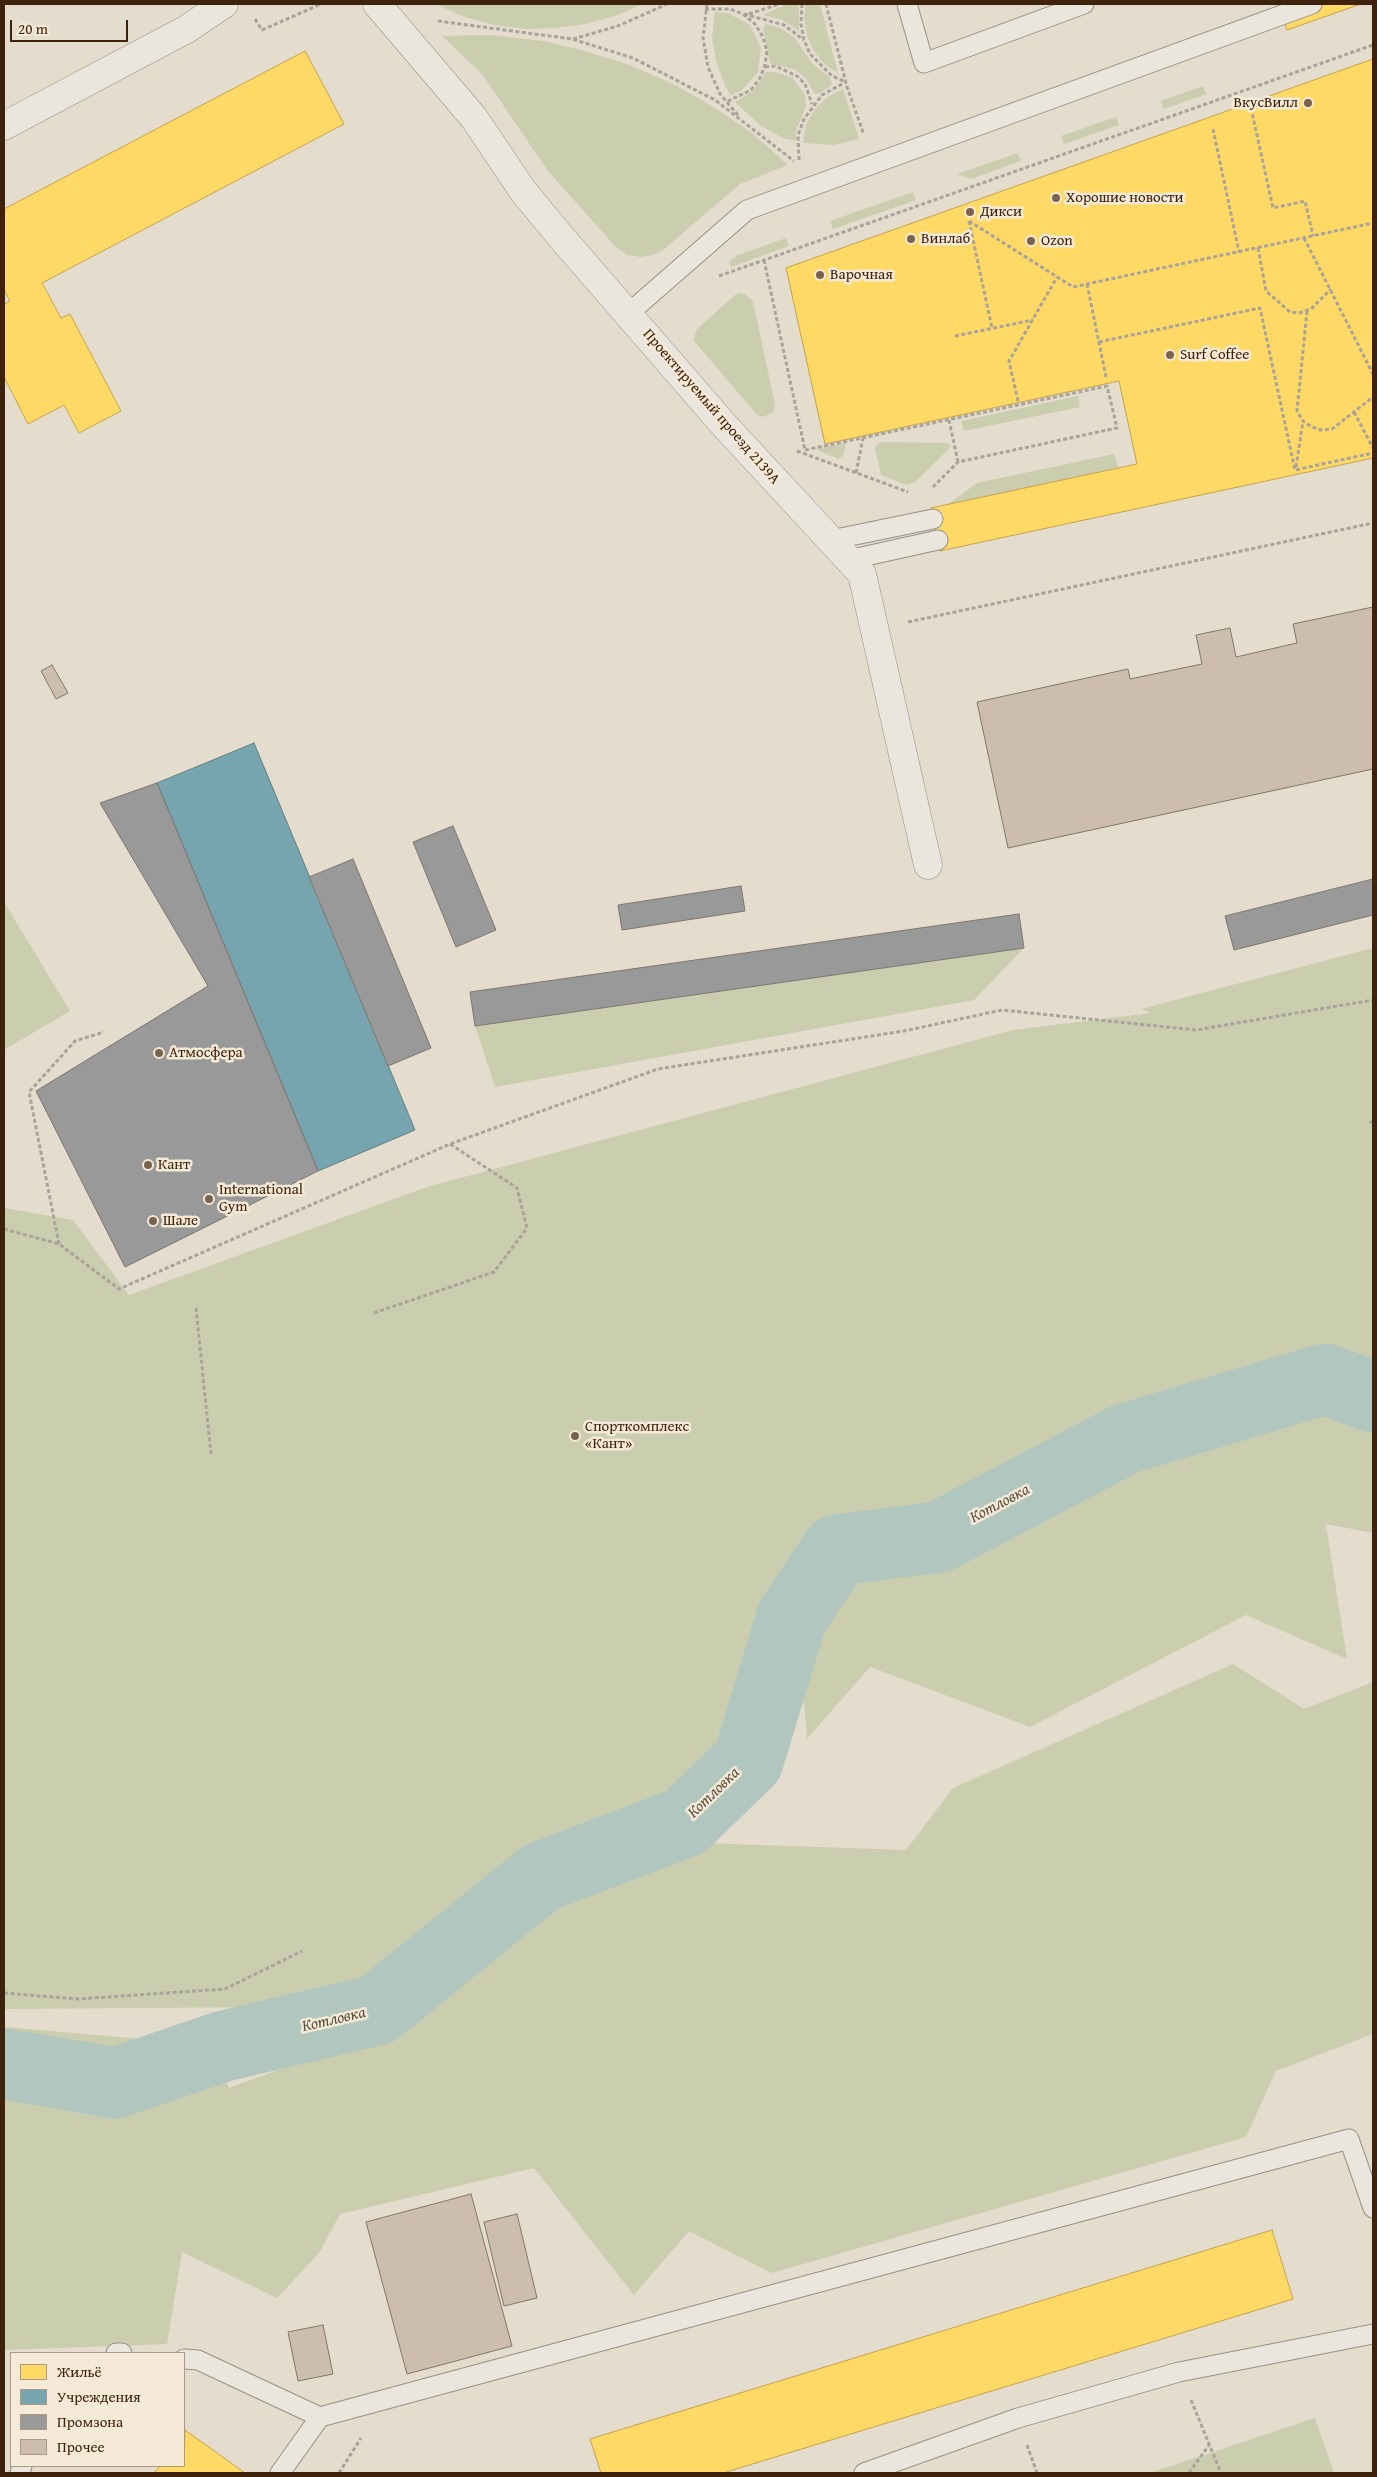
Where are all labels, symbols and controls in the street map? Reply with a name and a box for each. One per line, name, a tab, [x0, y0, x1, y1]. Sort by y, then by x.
scale bar	[12, 10, 130, 42]
text: 20 m	[18, 18, 48, 39]
place label: ВкусВилл	[1233, 94, 1298, 112]
marker: ВкусВилл	[1302, 97, 1314, 109]
place label: Хорошие новости	[1066, 189, 1183, 207]
marker: Хорошие новости	[1050, 192, 1062, 204]
place label: Дикси	[980, 203, 1022, 221]
marker: Дикси	[964, 206, 976, 218]
place label: Винлаб	[921, 230, 970, 248]
place label: Ozon	[1041, 232, 1073, 250]
marker: Винлаб	[905, 233, 917, 245]
marker: Ozon	[1025, 235, 1037, 247]
place label: Варочная	[830, 266, 893, 284]
marker: Варочная	[814, 269, 826, 281]
street label: Проектируемый проезд 2139А	[639, 326, 783, 488]
place label: Surf Coffee	[1180, 346, 1249, 364]
marker: Surf Coffee	[1164, 349, 1176, 361]
place label: Атмосфера	[169, 1044, 243, 1062]
marker: Атмосфера	[153, 1047, 165, 1059]
place label: Кант	[158, 1156, 190, 1174]
marker: Кант	[142, 1159, 154, 1171]
place label: International Gym	[219, 1181, 303, 1216]
marker: International Gym	[203, 1193, 215, 1205]
place label: Шале	[163, 1212, 198, 1230]
marker: Шале	[147, 1215, 159, 1227]
place label: Спорткомплекс «Кант»	[585, 1418, 689, 1453]
marker: Спорткомплекс «Кант»	[569, 1430, 581, 1442]
water label: Котловка	[967, 1480, 1033, 1528]
water label: Котловка	[684, 1764, 744, 1822]
water label: Котловка	[300, 2003, 368, 2037]
legend	[10, 2352, 185, 2467]
text: Жильё	[57, 2361, 102, 2382]
text: Учреждения	[57, 2386, 141, 2407]
text: Промзона	[57, 2411, 123, 2432]
text: Прочее	[57, 2436, 105, 2457]

